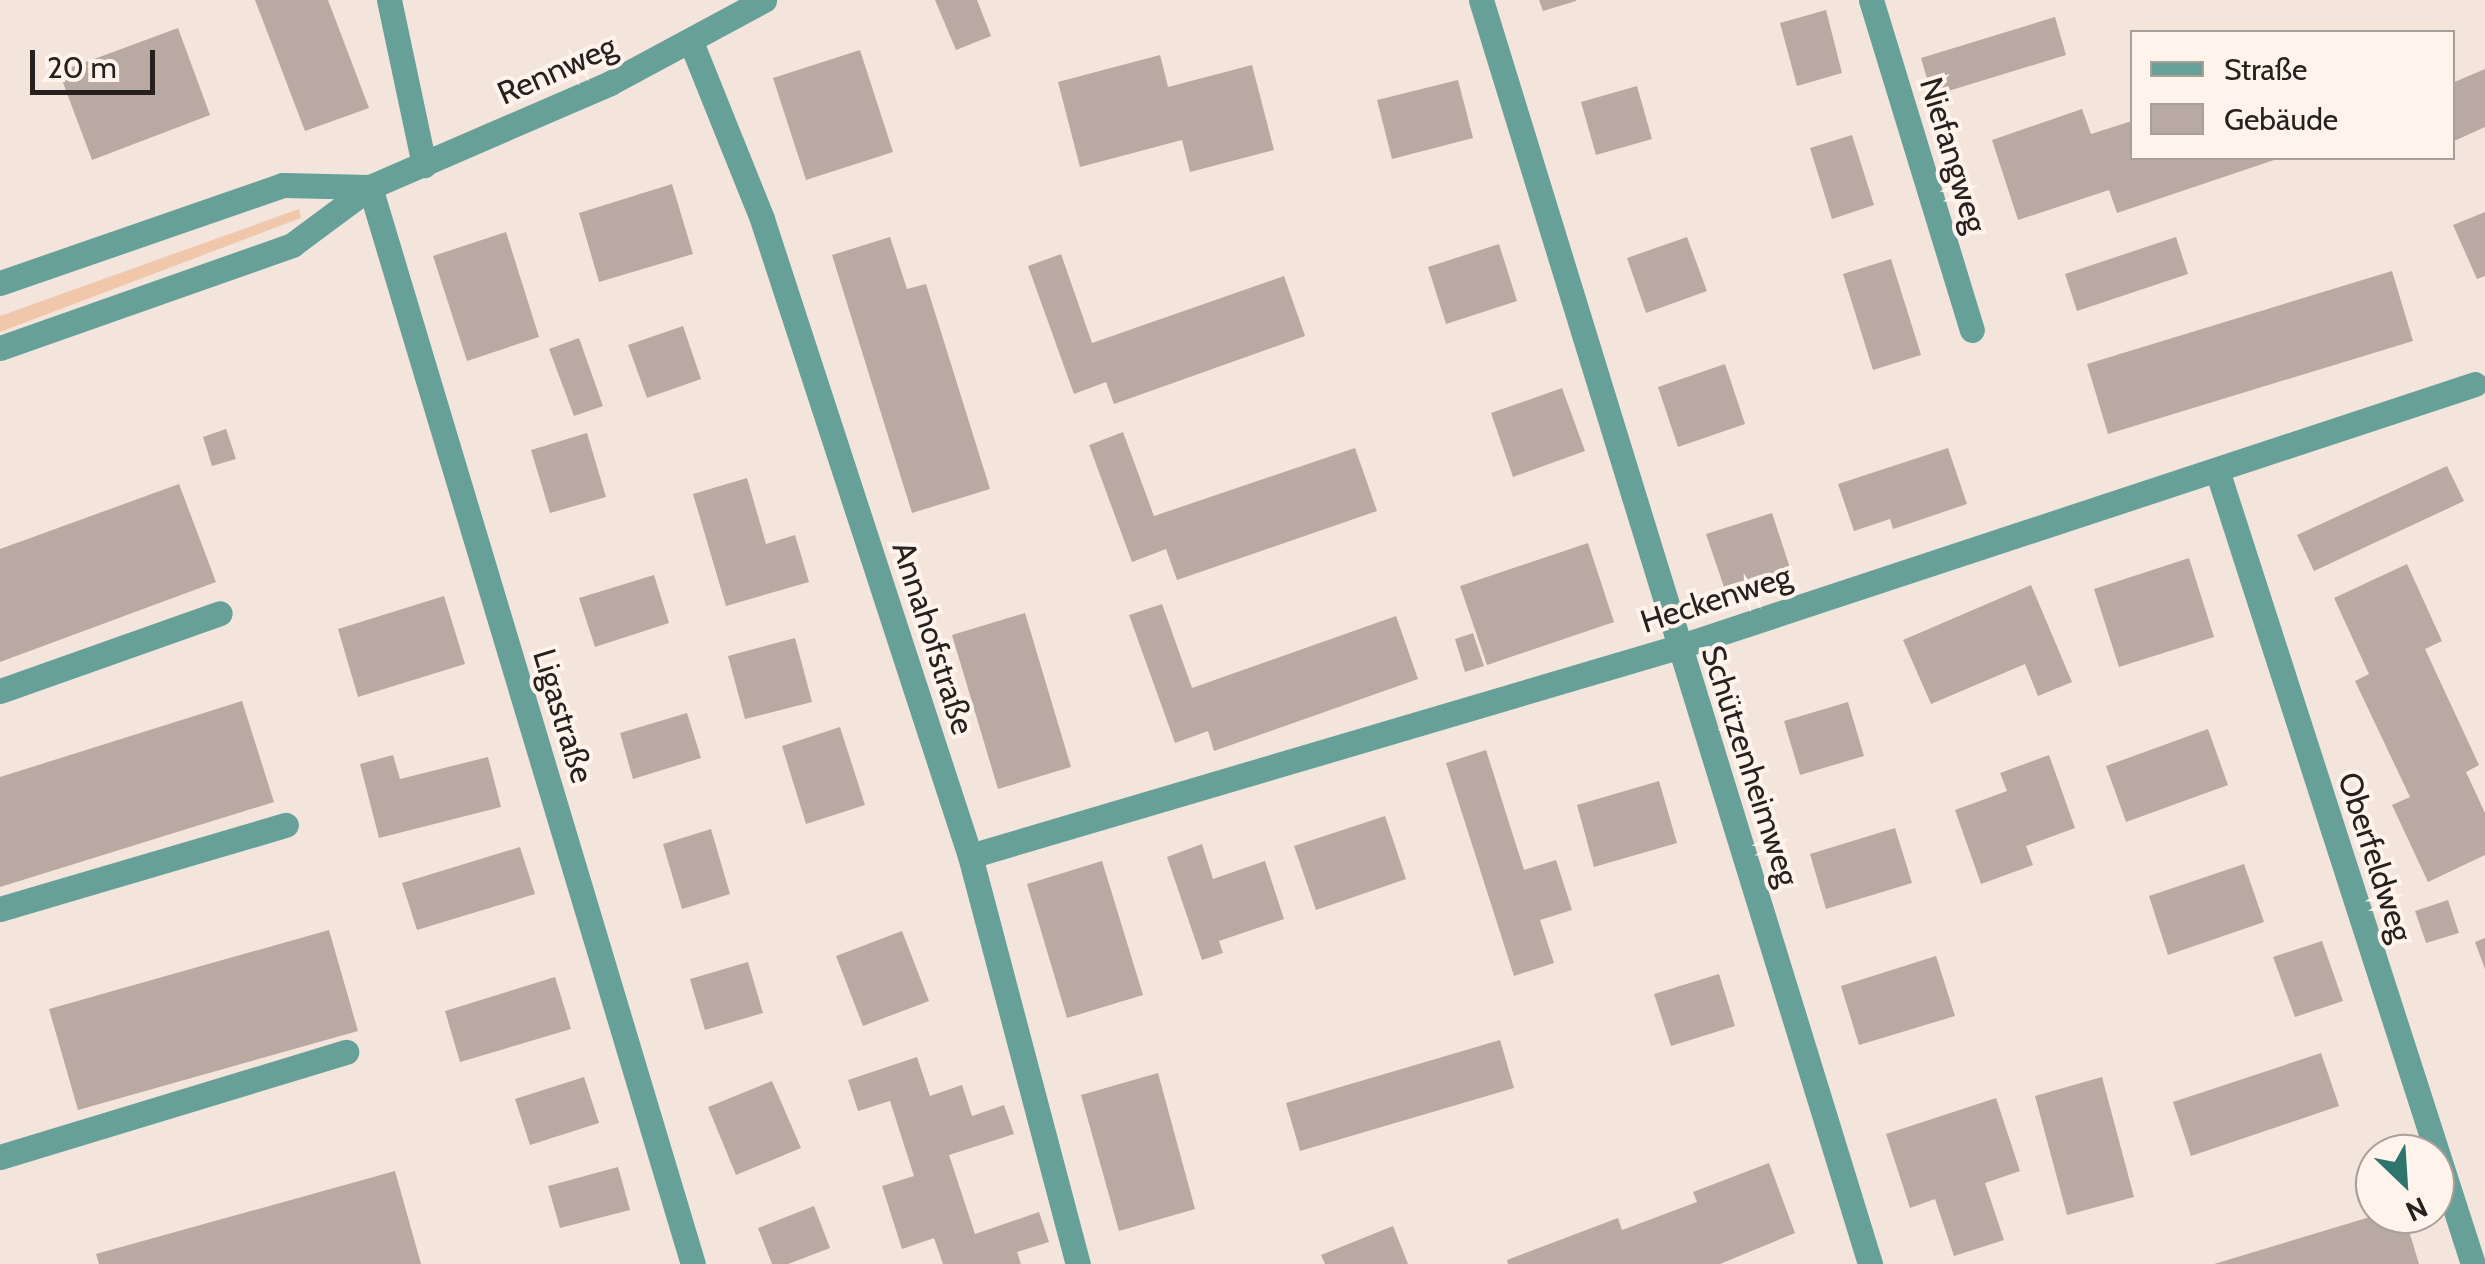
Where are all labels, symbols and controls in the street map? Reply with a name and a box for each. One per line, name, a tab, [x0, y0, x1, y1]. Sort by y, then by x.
street label: Rennweg	[492, 27, 622, 113]
scale bar	[35, 30, 160, 92]
legend	[2130, 30, 2455, 160]
text: 20 m	[47, 49, 117, 86]
text: Straße	[2224, 51, 2307, 88]
street label: Niefangweg	[1911, 73, 1995, 237]
text: Gebäude	[2224, 101, 2338, 138]
street label: Annahofstraße	[884, 537, 982, 739]
street label: Heckenweg	[1636, 557, 1796, 641]
street label: Schützenheimweg	[1693, 641, 1807, 891]
street label: Ligastraße	[524, 644, 602, 788]
street label: Oberfeldweg	[2330, 767, 2420, 947]
north arrow	[2355, 1134, 2455, 1234]
text: N	[2401, 1190, 2433, 1229]

